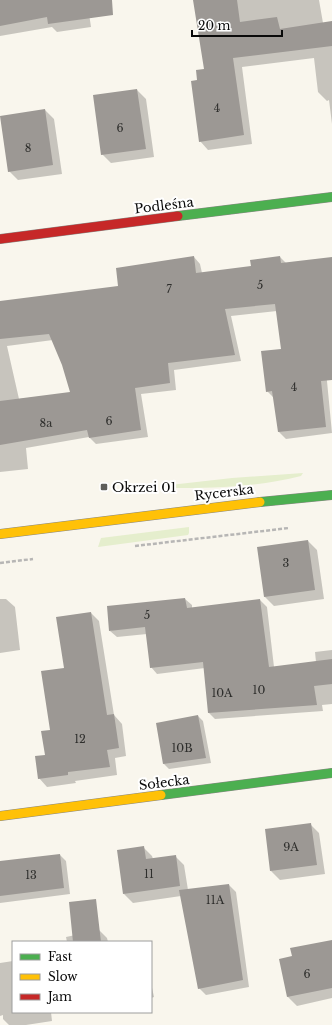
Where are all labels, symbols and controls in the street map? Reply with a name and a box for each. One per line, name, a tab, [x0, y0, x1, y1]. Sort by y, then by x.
scale bar	[192, 12, 282, 38]
text: 20 m	[198, 18, 230, 33]
house number: 4	[214, 101, 220, 115]
house number: 6	[116, 121, 124, 135]
house number: 8	[25, 141, 31, 155]
street label: Podleśna	[133, 193, 195, 218]
house number: 5	[257, 278, 263, 292]
house number: 7	[166, 282, 172, 296]
house number: 4	[291, 380, 297, 394]
house number: 6	[105, 414, 113, 428]
house number: 8a	[40, 416, 53, 430]
place label: Okrzei 01	[112, 479, 176, 496]
street label: Rycerska	[193, 480, 255, 505]
marker: Okrzei 01	[99, 482, 109, 492]
house number: 3	[283, 556, 290, 570]
house number: 5	[144, 608, 150, 622]
house number: 10	[253, 683, 266, 697]
house number: 10A	[211, 686, 233, 700]
house number: 12	[74, 732, 86, 746]
house number: 10B	[171, 741, 193, 755]
street label: Sołecka	[138, 771, 191, 794]
house number: 9A	[283, 840, 299, 854]
house number: 11	[144, 867, 154, 881]
house number: 13	[25, 868, 37, 882]
house number: 11A	[206, 893, 225, 907]
legend	[12, 941, 152, 1013]
text: Fast	[48, 949, 73, 964]
house number: 6	[303, 967, 311, 981]
text: Slow	[48, 969, 78, 984]
text: Jam	[46, 989, 72, 1004]

